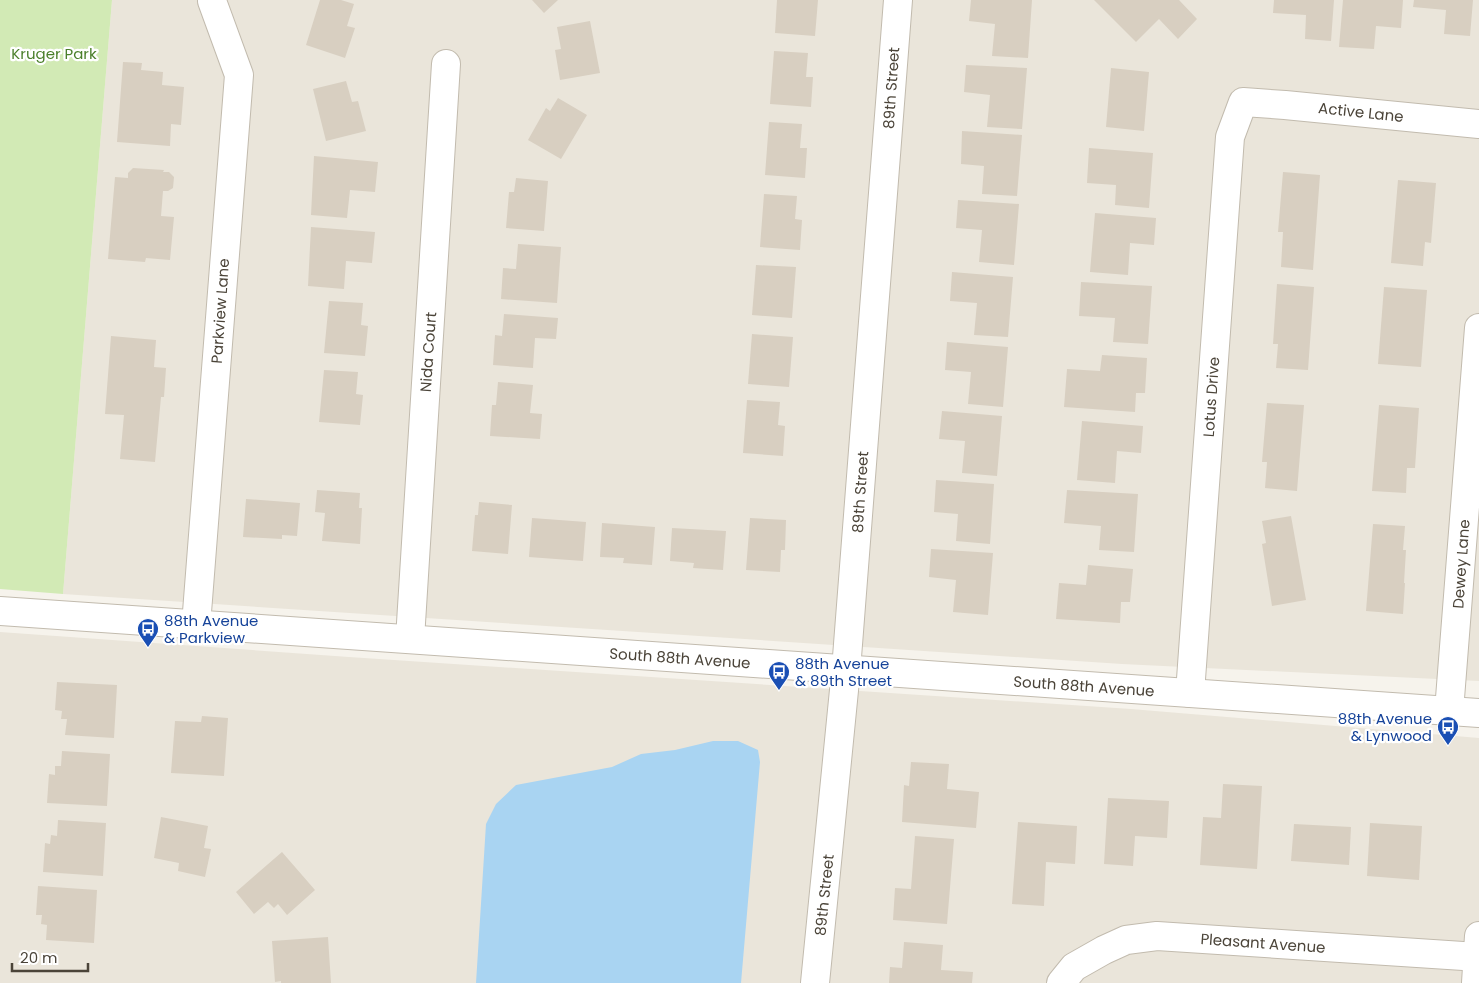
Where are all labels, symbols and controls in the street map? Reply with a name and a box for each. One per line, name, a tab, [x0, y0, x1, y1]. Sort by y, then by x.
park label: Kruger Park	[11, 43, 97, 64]
street label: 89th Street	[878, 46, 904, 130]
street label: Active Lane	[1317, 97, 1405, 127]
street label: Parkview Lane	[206, 258, 234, 364]
street label: Nida Court	[415, 311, 441, 393]
street label: Lotus Drive	[1198, 356, 1224, 438]
street label: 89th Street	[847, 450, 873, 534]
street label: Dewey Lane	[1447, 519, 1475, 609]
place label: 88th Avenue & Parkview	[164, 610, 258, 648]
bus stop icon: 88th Avenue & Parkview	[136, 617, 160, 648]
street label: South 88th Avenue	[609, 643, 751, 673]
place label: 88th Avenue & 89th Street	[795, 653, 892, 691]
bus stop icon: 88th Avenue & 89th Street	[767, 660, 791, 691]
street label: South 88th Avenue	[1013, 671, 1155, 701]
place label: 88th Avenue & Lynwood	[1338, 708, 1432, 746]
bus stop icon: 88th Avenue & Lynwood	[1436, 715, 1460, 746]
street label: 89th Street	[809, 853, 839, 937]
street label: Pleasant Avenue	[1200, 928, 1326, 958]
scale bar	[12, 940, 89, 972]
text: 20 m	[20, 947, 58, 968]

